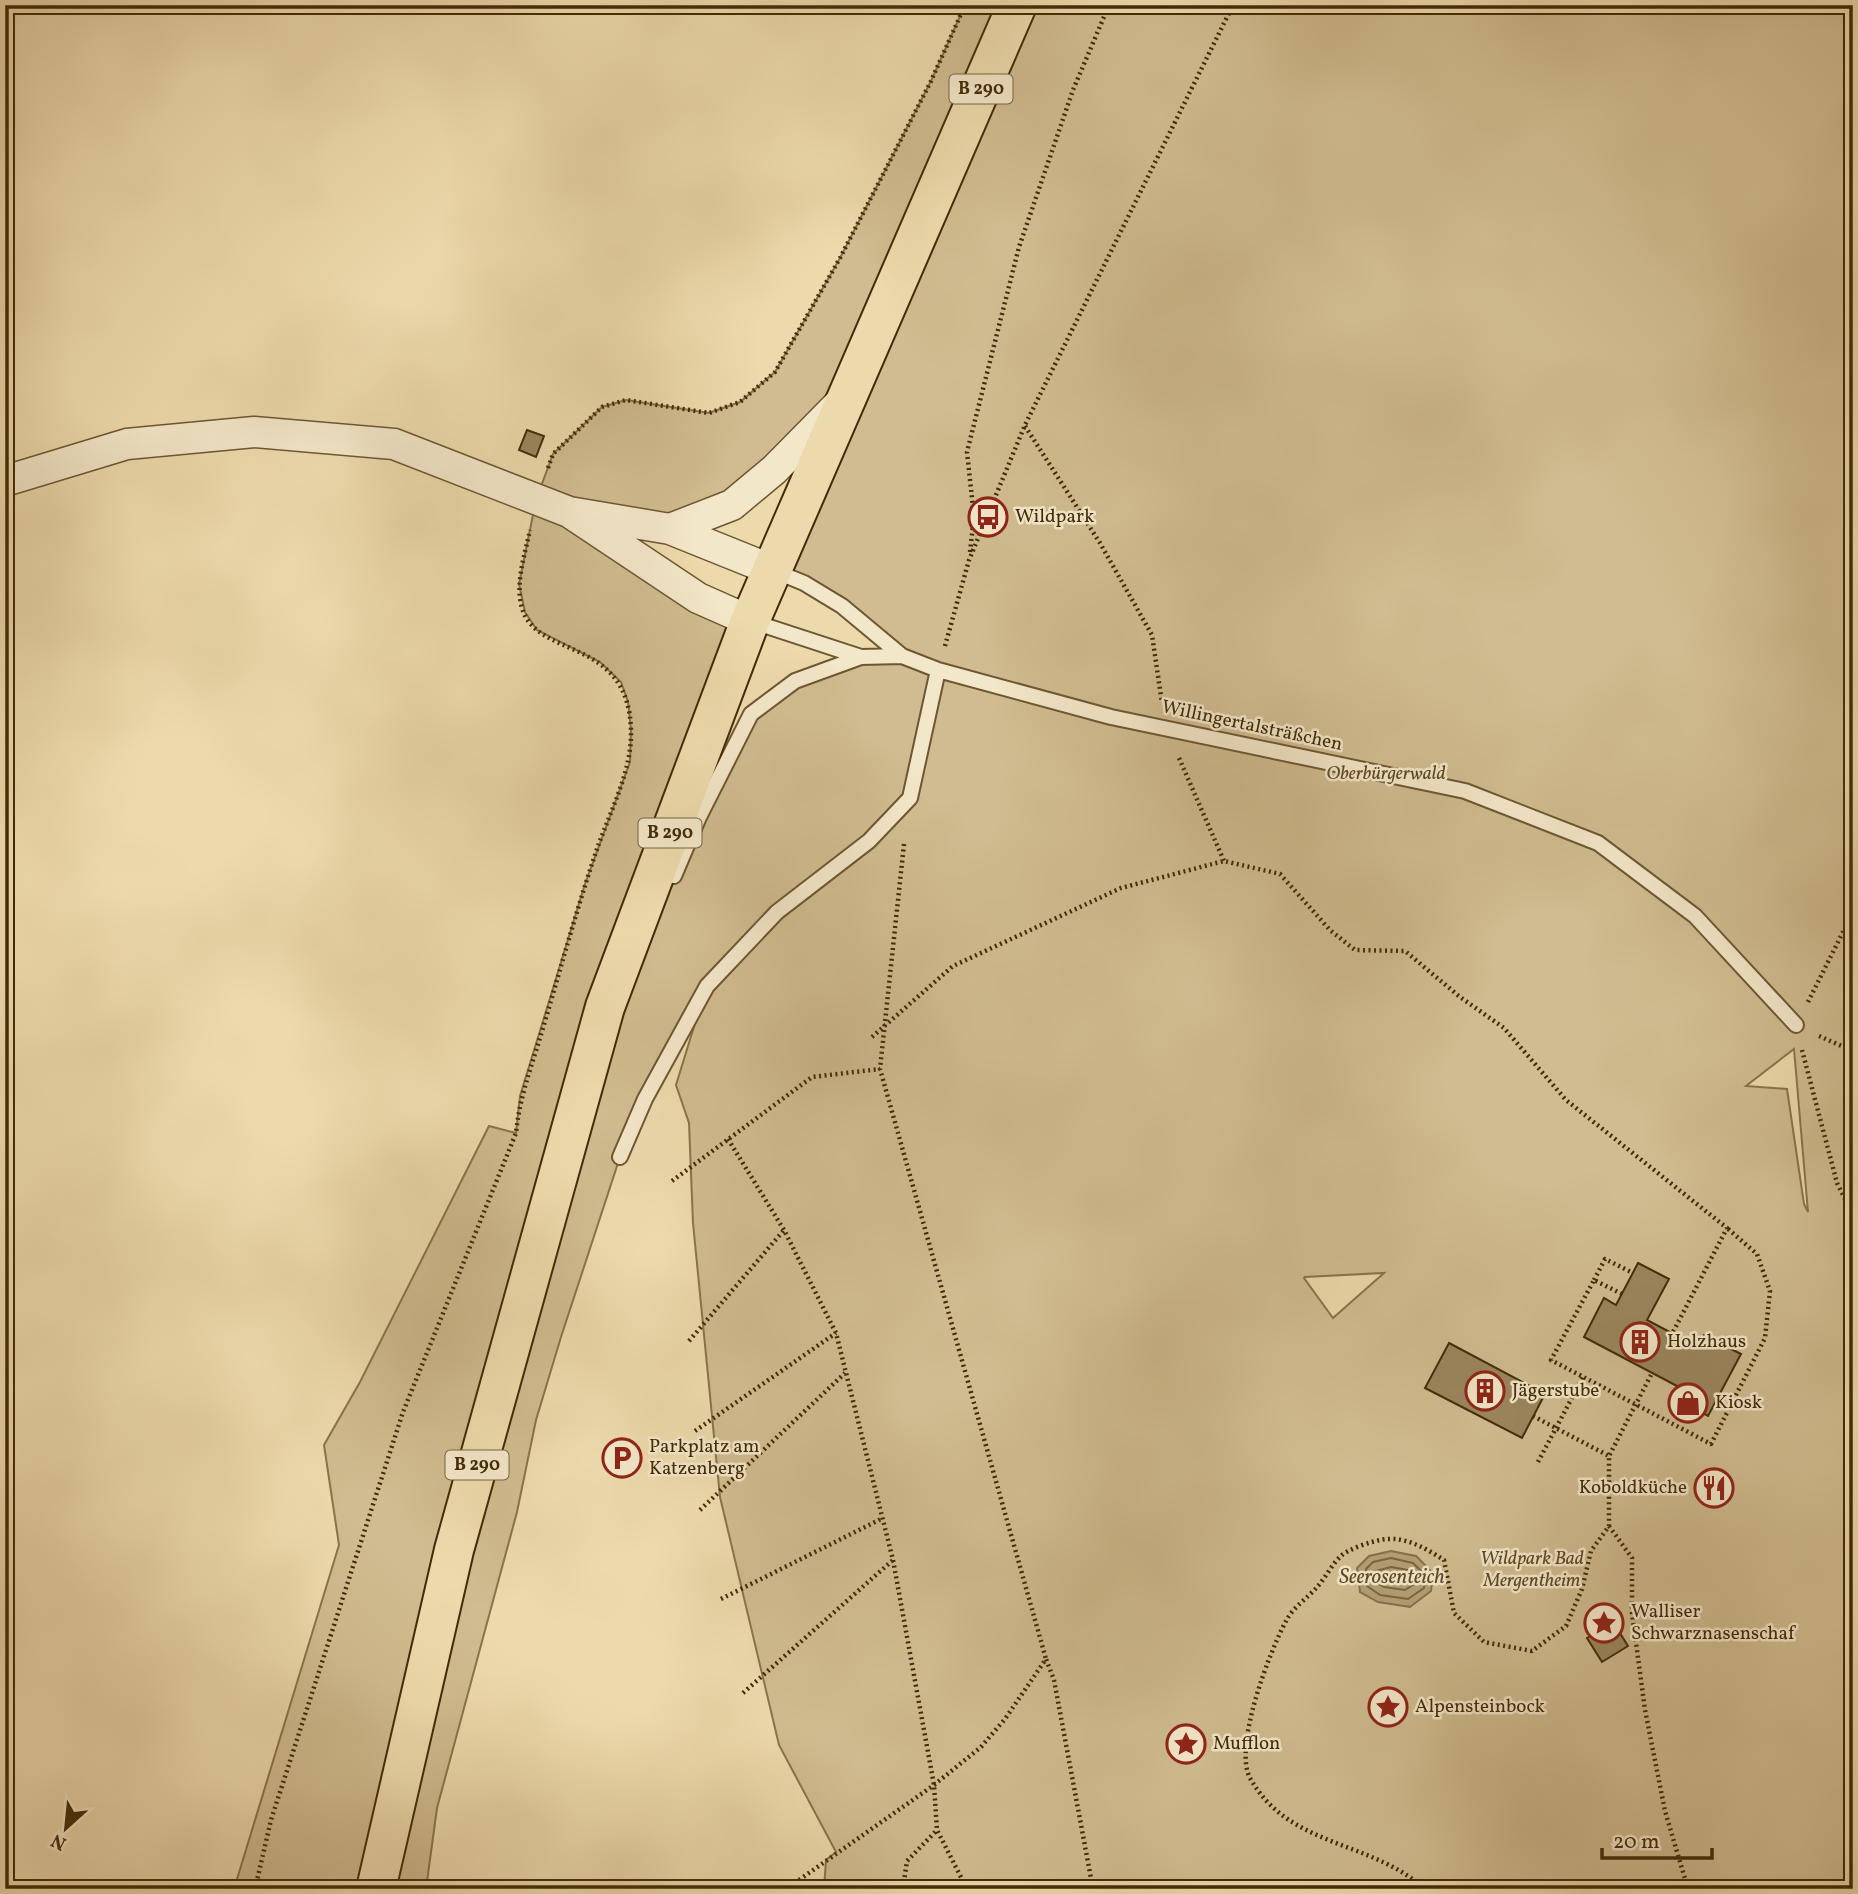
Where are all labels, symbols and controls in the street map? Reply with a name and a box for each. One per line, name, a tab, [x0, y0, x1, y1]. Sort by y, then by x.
road number: B 290	[950, 74, 1012, 104]
bus stop icon: Wildpark	[967, 496, 1009, 538]
place label: Wildpark	[1015, 504, 1094, 530]
street label: Willingertalsträßchen	[1159, 694, 1345, 758]
park label: Oberbürgerwald	[1326, 761, 1446, 787]
road number: B 290	[638, 818, 702, 848]
building icon: Holzhaus	[1619, 1321, 1661, 1363]
place label: Holzhaus	[1667, 1329, 1746, 1355]
building icon: Jägerstube	[1464, 1370, 1506, 1412]
place label: Jägerstube	[1512, 1378, 1599, 1404]
shop icon: Kiosk	[1667, 1382, 1709, 1424]
place label: Kiosk	[1715, 1390, 1762, 1416]
place label: Parkplatz am Katzenberg	[649, 1434, 760, 1482]
parking icon: Parkplatz am Katzenberg	[601, 1437, 643, 1479]
road number: B 290	[446, 1450, 508, 1480]
restaurant icon: Koboldküche	[1693, 1467, 1735, 1509]
place label: Koboldküche	[1579, 1475, 1687, 1501]
park label: Wildpark Bad Mergentheim	[1480, 1546, 1584, 1594]
water label: Seerosenteich	[1339, 1563, 1445, 1592]
place label: Walliser Schwarznasenschaf	[1631, 1599, 1796, 1647]
place icon: Walliser Schwarznasenschaf	[1583, 1602, 1625, 1644]
place icon: Alpensteinbock	[1367, 1686, 1409, 1728]
place label: Alpensteinbock	[1415, 1694, 1545, 1720]
place icon: Mufflon	[1165, 1723, 1207, 1765]
place label: Mufflon	[1213, 1731, 1280, 1757]
north arrow	[32, 1792, 102, 1862]
scale bar	[1602, 1817, 1713, 1861]
text: N	[47, 1827, 71, 1856]
text: 20 m	[1613, 1828, 1659, 1857]

